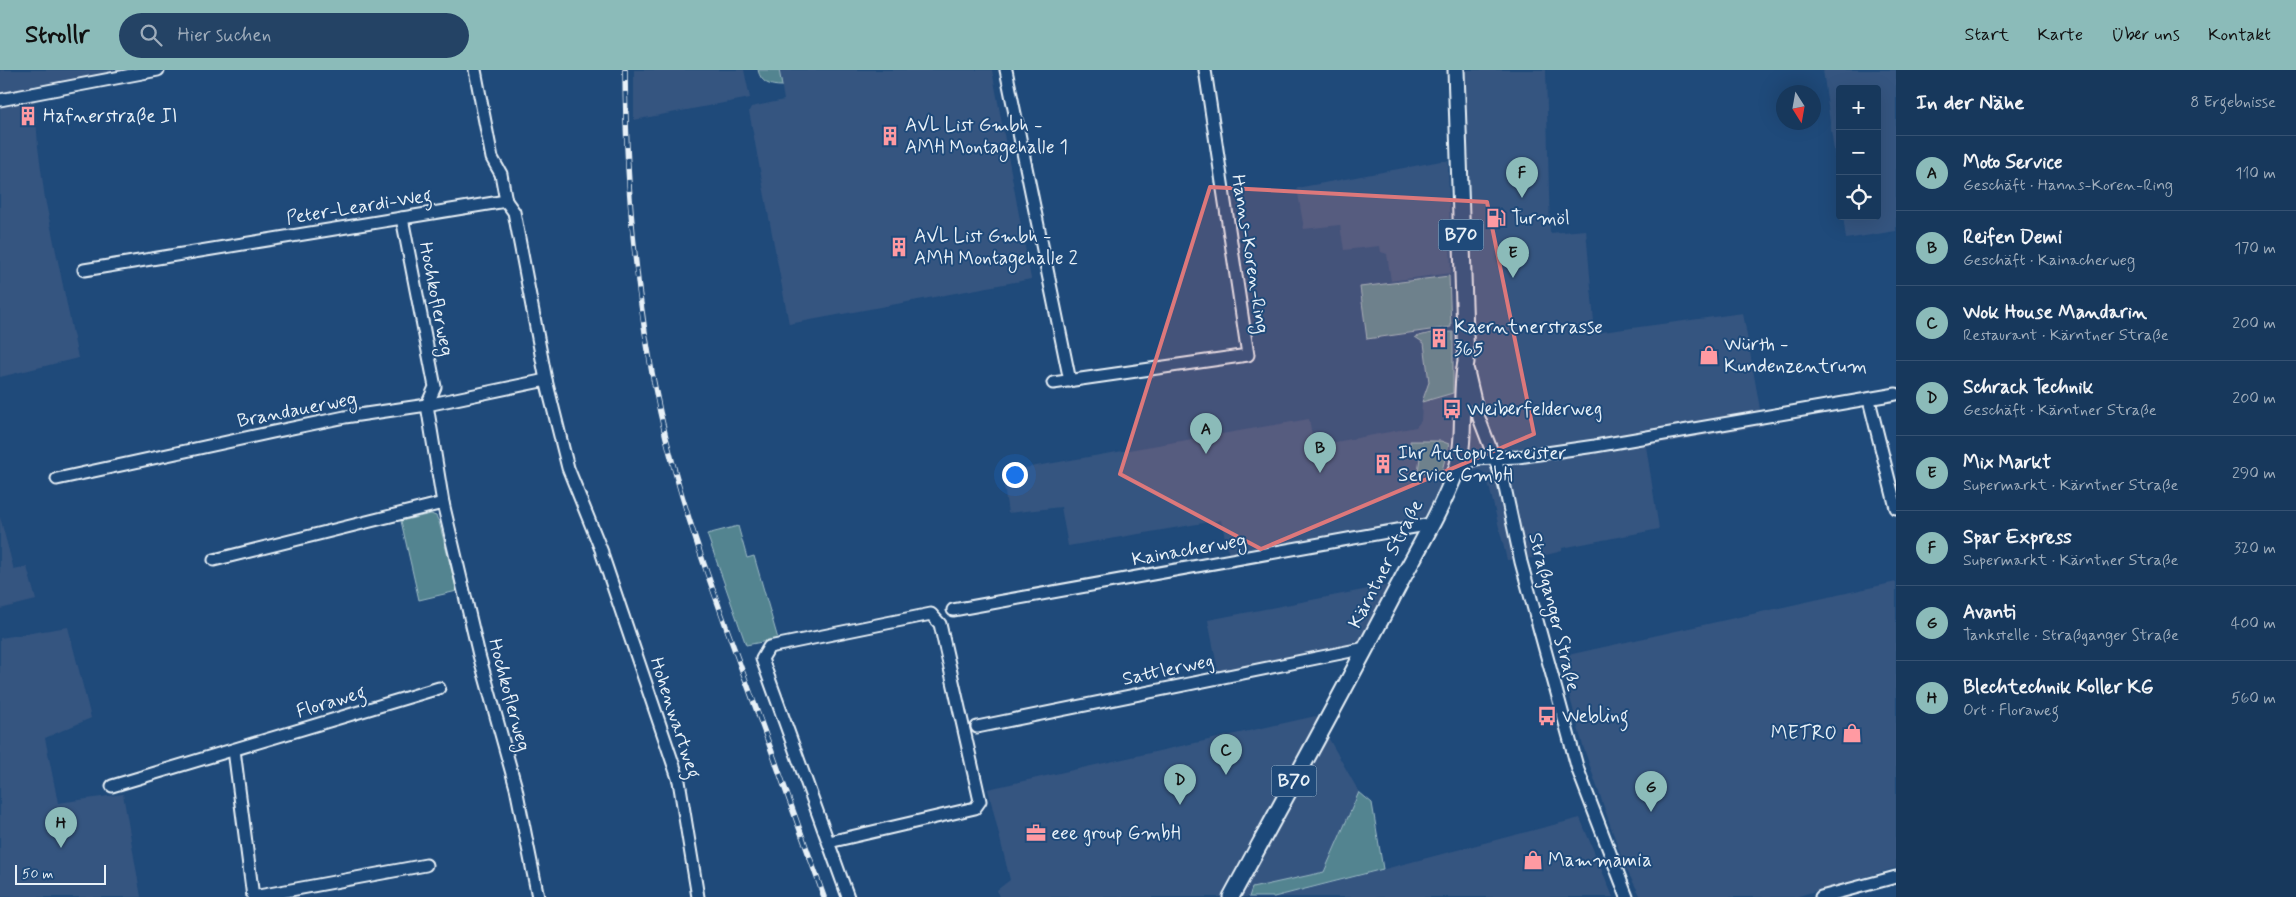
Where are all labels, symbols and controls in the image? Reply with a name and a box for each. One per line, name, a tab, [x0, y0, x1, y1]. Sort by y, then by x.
search box	[119, 13, 469, 58]
text: Strollr	[25, 20, 89, 51]
icon: search	[137, 21, 165, 49]
text: Hier suchen	[177, 23, 271, 48]
text: Start	[1965, 23, 2009, 47]
text: Karte	[2037, 23, 2083, 47]
text: Über uns	[2111, 23, 2180, 47]
text: Kontakt	[2208, 23, 2271, 47]
north arrow	[1776, 85, 1821, 130]
map controls	[1836, 85, 1881, 220]
button: +	[1836, 85, 1881, 130]
text: In der Nähe	[1916, 89, 2024, 117]
text: 8 Ergebnisse	[2190, 92, 2276, 113]
place label: Hafnerstraße II	[43, 104, 178, 129]
building icon: Hafnerstraße II	[17, 105, 39, 127]
place label: AVL List Gmbh - AMH Montagehalle 1	[905, 113, 1068, 162]
building icon: AVL List Gmbh - AMH Montagehalle 1	[879, 125, 901, 147]
button: −	[1836, 130, 1881, 175]
text: Moto Service	[1963, 150, 2063, 175]
pin: F	[1506, 157, 1538, 198]
text: A	[1927, 163, 1937, 184]
text: 110 m	[2235, 163, 2276, 184]
street label: Hanns-Koren-Ring	[1223, 173, 1275, 336]
button: locate	[1836, 175, 1881, 220]
text: Geschäft · Hanns-Koren-Ring	[1963, 175, 2173, 196]
street label: Peter-Leardi-Weg	[284, 183, 434, 234]
place label: Turmöl	[1511, 206, 1570, 231]
fuel station icon: Turmöl	[1485, 207, 1507, 229]
road number: B70	[1438, 220, 1484, 250]
place label: AVL List Gmbh - AMH Montagehalle 2	[914, 224, 1078, 273]
text: Reifen Demi	[1963, 225, 2062, 250]
building icon: AVL List Gmbh - AMH Montagehalle 2	[888, 236, 910, 258]
pin: E	[1497, 237, 1529, 278]
text: B	[1927, 238, 1937, 259]
text: 170 m	[2234, 238, 2276, 259]
street label: Hochkoflerweg	[411, 240, 459, 359]
text: Geschäft · Kainacherweg	[1963, 250, 2135, 271]
text: Wok House Mandarin	[1963, 300, 2147, 325]
text: C	[1926, 313, 1938, 334]
text: 200 m	[2232, 313, 2276, 334]
place label: Kaerntnerstrasse 365	[1454, 315, 1603, 362]
text: Restaurant · Kärntner Straße	[1963, 325, 2169, 346]
building icon: Kaerntnerstrasse 365	[1428, 327, 1450, 349]
place label: Würth - Kundenzentrum	[1724, 332, 1867, 379]
shop icon: Würth - Kundenzentrum	[1698, 344, 1720, 366]
text: Schrack Technik	[1963, 375, 2093, 400]
street label: Brandauerweg	[235, 386, 359, 436]
text: D	[1926, 388, 1938, 409]
text: 200 m	[2232, 388, 2276, 409]
place label: Weiberfelderweg	[1467, 397, 1602, 423]
bus stop icon: Weiberfelderweg	[1441, 398, 1463, 420]
text: Geschäft · Kärntner Straße	[1963, 400, 2157, 421]
pin: A	[1190, 413, 1222, 454]
pin: B	[1304, 432, 1336, 473]
place label: Ihr Autoputzmeister Service GmbH	[1398, 441, 1566, 488]
text: Mix Markt	[1963, 450, 2051, 475]
building icon: Ihr Autoputzmeister Service GmbH	[1372, 453, 1394, 475]
your location	[1002, 462, 1028, 488]
text: E	[1927, 463, 1937, 484]
text: 290 m	[2232, 463, 2276, 484]
text: Supermarkt · Kärntner Straße	[1963, 475, 2178, 496]
street label: Kärntner Straße	[1343, 495, 1429, 633]
text: Spar Express	[1963, 525, 2072, 550]
street label: Kainacherweg	[1130, 528, 1249, 574]
street label: Straßganger Straße	[1520, 530, 1586, 694]
text: F	[1928, 538, 1936, 559]
text: 320 m	[2234, 538, 2276, 559]
text: Supermarkt · Kärntner Straße	[1963, 550, 2178, 571]
text: Avanti	[1963, 600, 2015, 625]
text: G	[1927, 613, 1937, 634]
text: 400 m	[2231, 613, 2276, 634]
text: Tankstelle · Straßganger Straße	[1963, 625, 2179, 646]
street label: Hochkoflerweg	[480, 636, 536, 755]
street label: Sattlerweg	[1120, 648, 1216, 693]
street label: Hohenwartweg	[641, 654, 706, 783]
text: Blechtechnik Koller KG	[1963, 675, 2153, 700]
street label: Floraweg	[293, 680, 370, 727]
text: H	[1927, 688, 1937, 709]
text: 560 m	[2231, 688, 2276, 709]
text: Ort · Floraweg	[1963, 700, 2059, 721]
place label: Webling	[1562, 704, 1629, 732]
bus stop icon: Webling	[1536, 705, 1558, 727]
place label: METRO	[1771, 721, 1837, 746]
shop icon: METRO	[1841, 722, 1863, 744]
pin: C	[1210, 734, 1242, 775]
pin: D	[1164, 764, 1196, 805]
road number: B70	[1272, 766, 1316, 796]
pin: G	[1635, 771, 1667, 812]
pin: H	[45, 807, 77, 848]
place label: eee group GmbH	[1051, 821, 1181, 847]
office icon: eee group GmbH	[1025, 822, 1047, 844]
place label: Mammamia	[1548, 848, 1652, 873]
shop icon: Mammamia	[1522, 849, 1544, 871]
scale bar	[15, 862, 106, 885]
text: 50 m	[22, 865, 53, 883]

